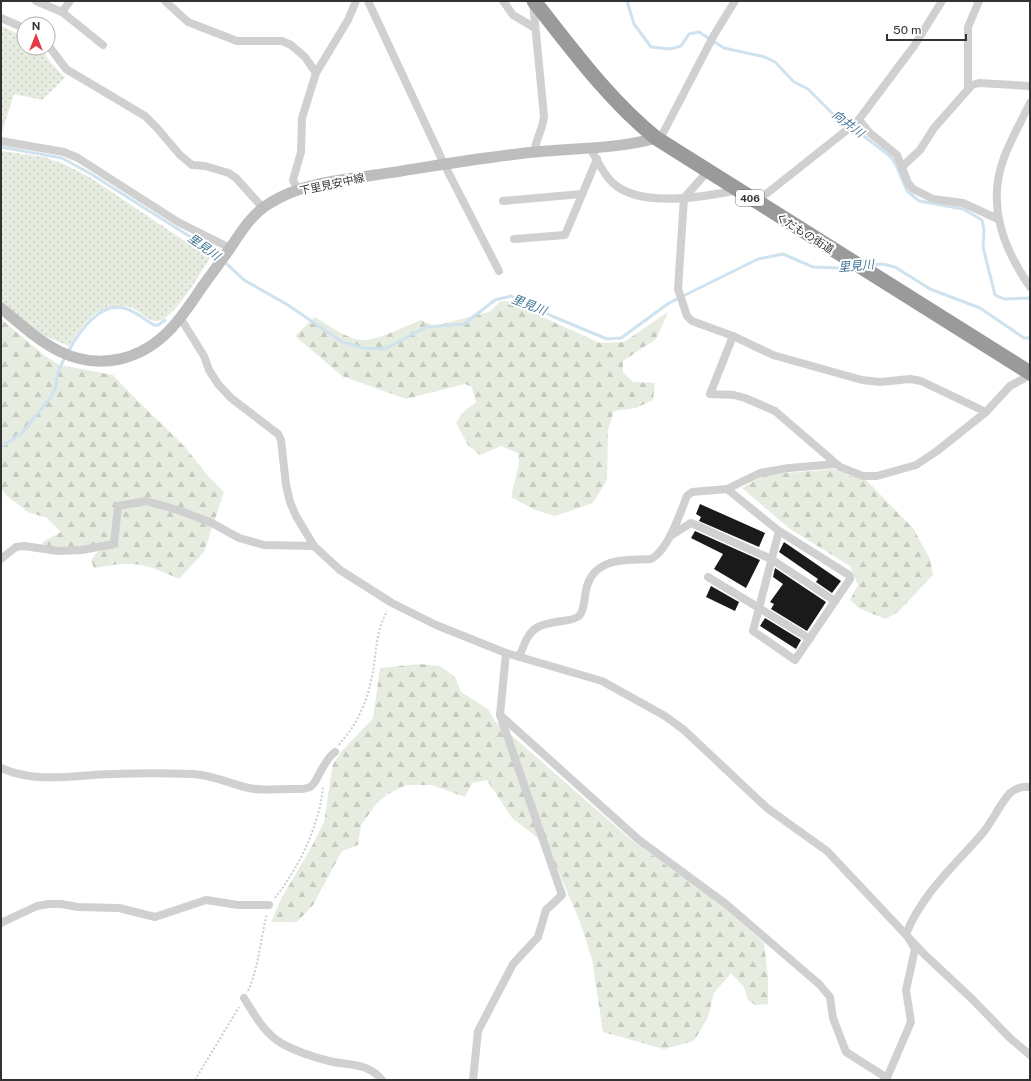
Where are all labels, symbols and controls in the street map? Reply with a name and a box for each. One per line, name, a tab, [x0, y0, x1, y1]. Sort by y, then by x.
north arrow	[16, 16, 56, 56]
scale bar	[887, 16, 966, 42]
text: N	[32, 20, 40, 32]
text: 50 m	[893, 23, 921, 37]
water label: 向井川	[829, 108, 868, 142]
street label: 下里見安中線	[298, 171, 366, 197]
road number: 406	[736, 190, 764, 206]
street label: くだもの街道	[774, 210, 836, 256]
water label: 里見川	[185, 231, 224, 264]
water label: 里見川	[837, 257, 877, 275]
water label: 里見川	[510, 292, 550, 319]

